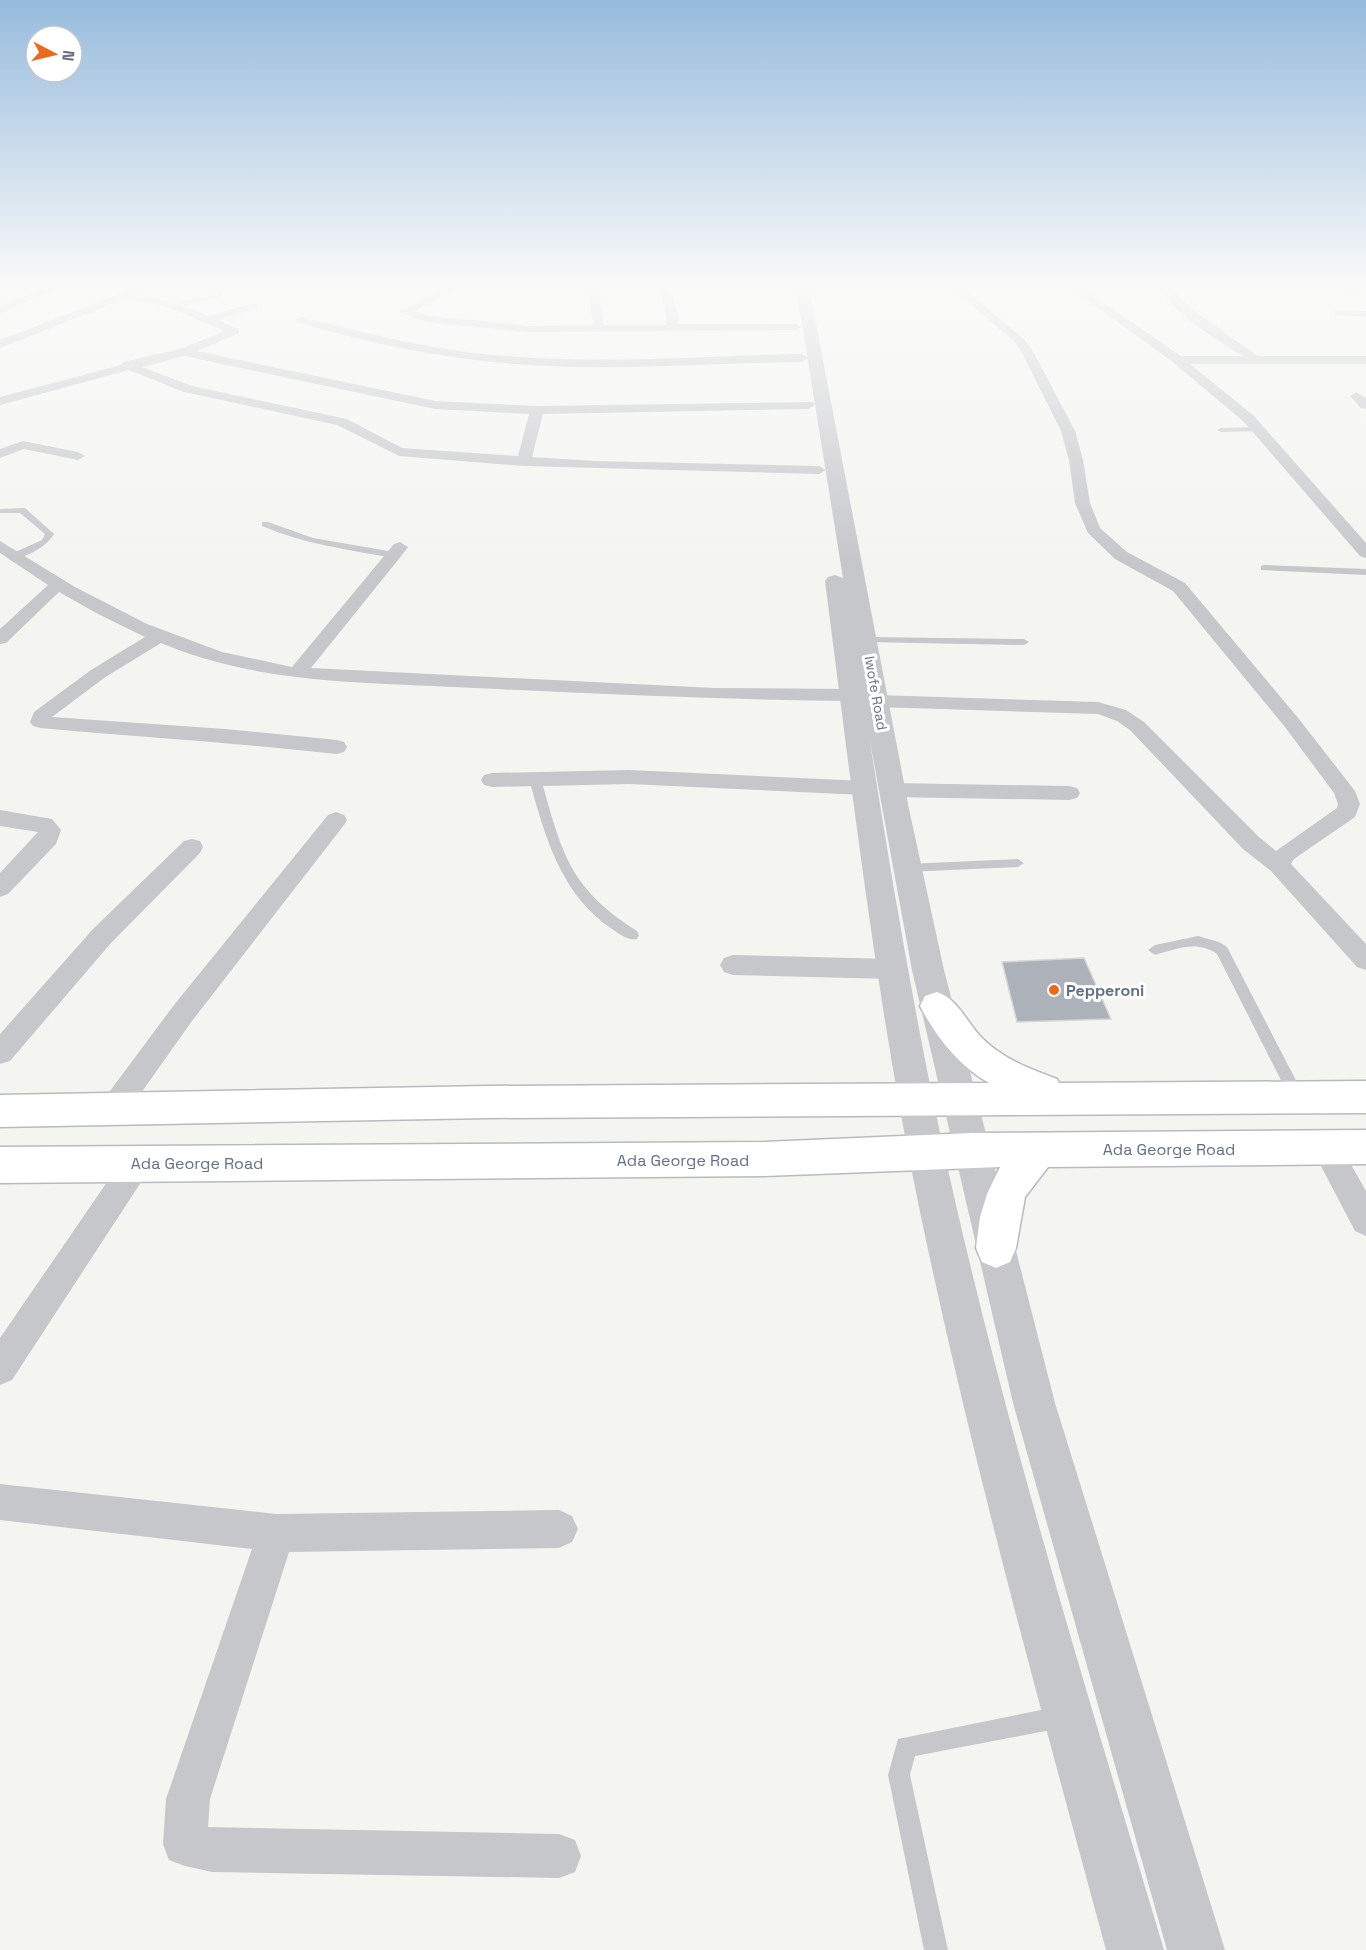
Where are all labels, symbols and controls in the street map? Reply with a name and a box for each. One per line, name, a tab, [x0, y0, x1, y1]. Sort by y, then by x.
north arrow	[24, 24, 84, 84]
text: N	[57, 49, 79, 62]
street label: Iwofe Road	[861, 655, 891, 731]
place label: Pepperoni	[1066, 980, 1144, 1001]
marker: Pepperoni	[1047, 983, 1061, 997]
street label: Ada George Road	[1103, 1139, 1235, 1160]
street label: Ada George Road	[617, 1150, 749, 1171]
street label: Ada George Road	[131, 1153, 263, 1174]

